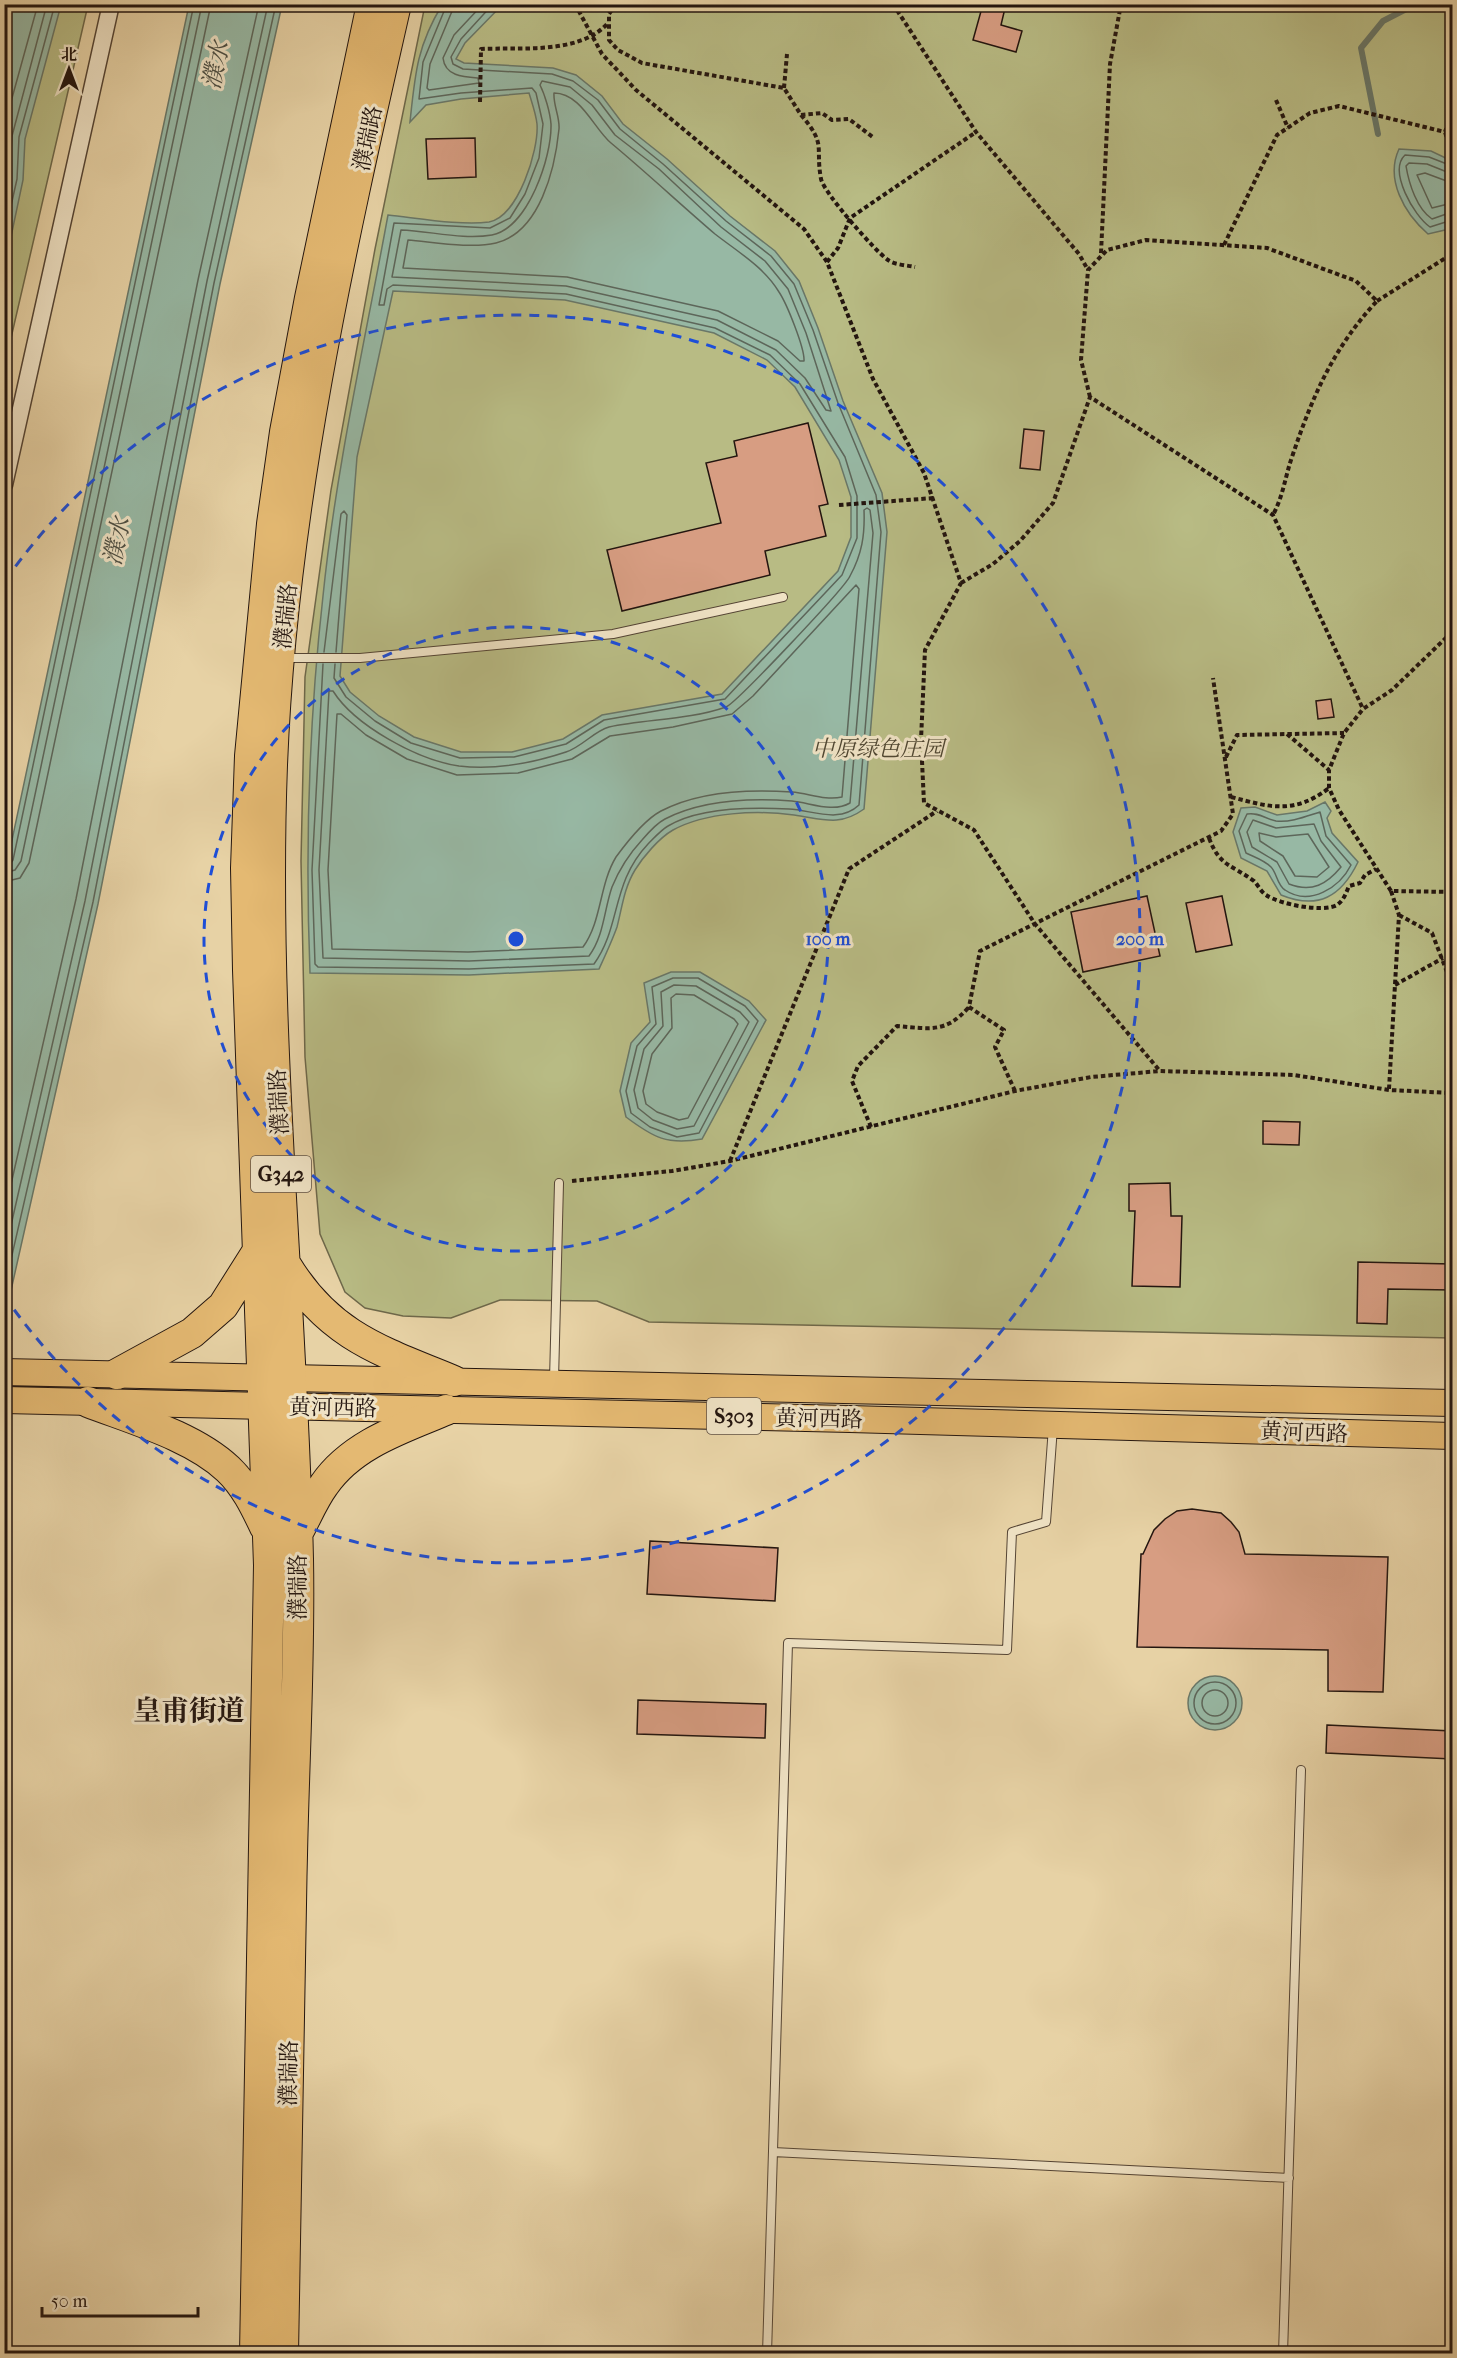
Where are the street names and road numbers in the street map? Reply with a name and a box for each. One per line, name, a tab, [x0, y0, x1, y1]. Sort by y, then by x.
street label: 濮瑞路	[348, 103, 388, 173]
street label: 濮瑞路	[270, 582, 302, 650]
street label: 濮瑞路	[264, 1068, 294, 1136]
road number: G342	[251, 1156, 311, 1192]
street label: 黄河西路	[289, 1394, 377, 1422]
road number: S303	[707, 1398, 761, 1434]
street label: 黄河西路	[775, 1405, 863, 1433]
street label: 黄河西路	[1260, 1418, 1348, 1448]
street label: 濮瑞路	[285, 1554, 311, 1620]
street label: 濮瑞路	[275, 2040, 303, 2106]

